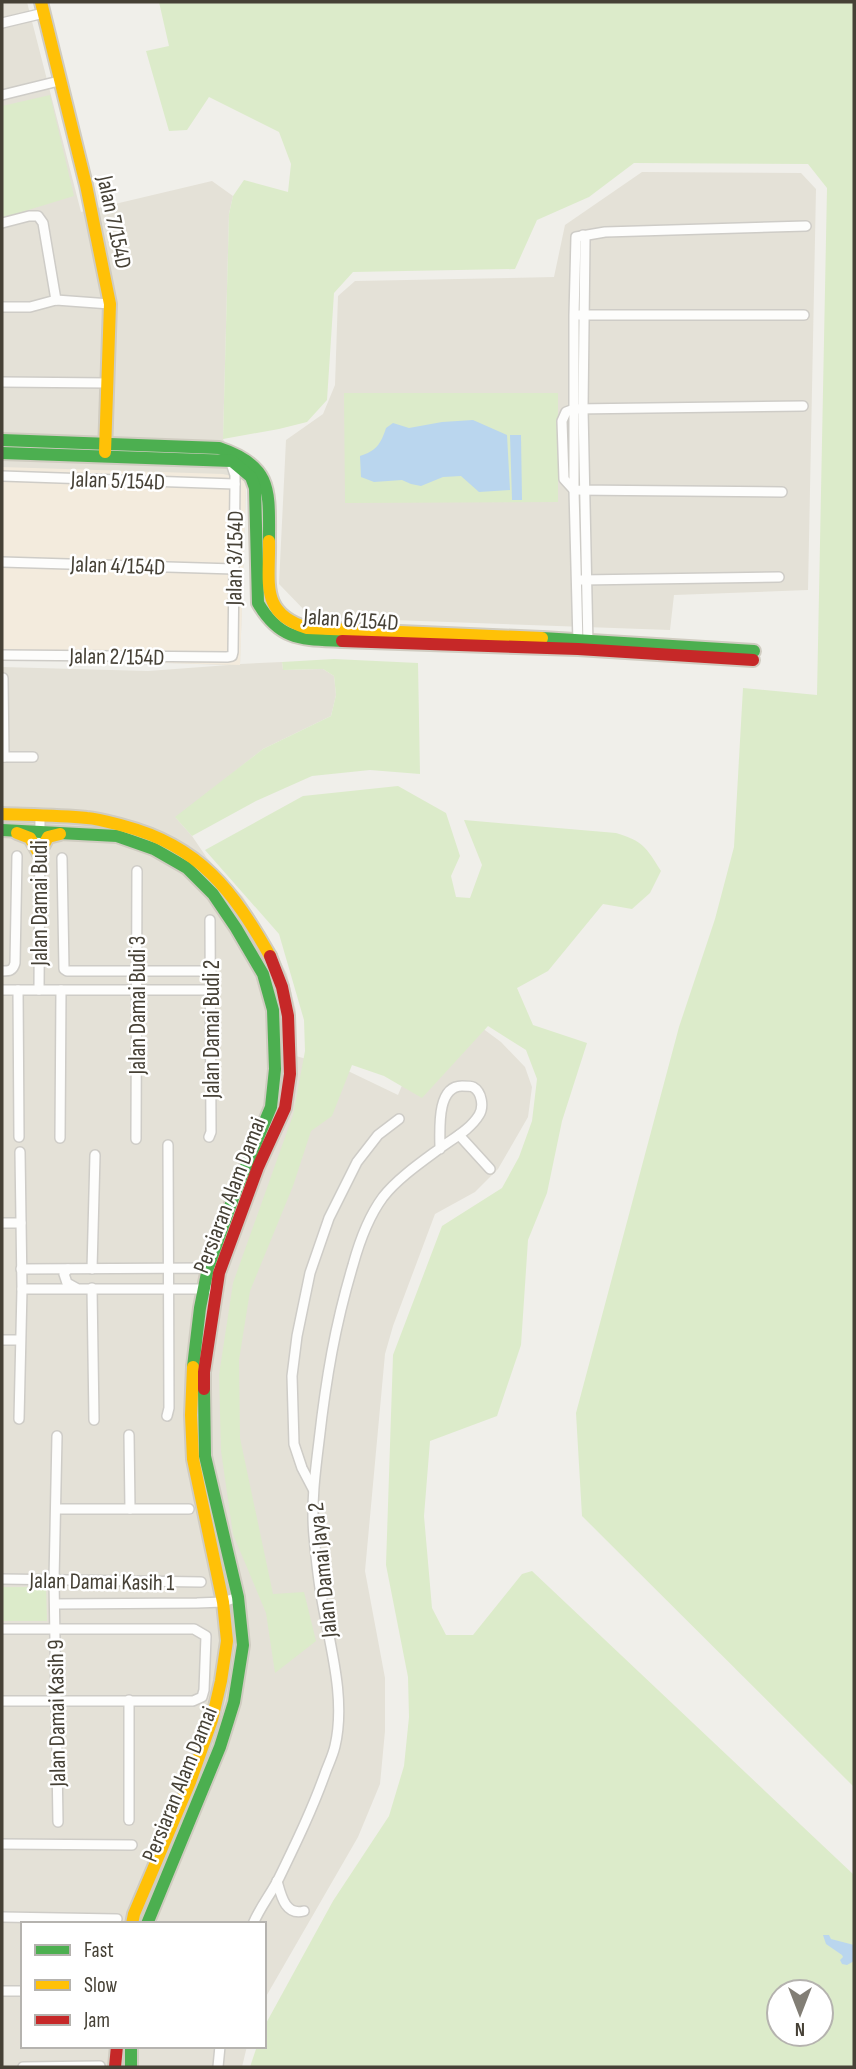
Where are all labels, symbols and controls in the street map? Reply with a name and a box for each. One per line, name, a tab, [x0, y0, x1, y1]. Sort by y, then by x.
street label: Jalan 7/154D	[90, 172, 138, 271]
street label: Jalan 5/154D	[69, 465, 166, 497]
street label: Jalan 3/154D	[220, 510, 250, 607]
street label: Jalan 4/154D	[69, 550, 166, 582]
street label: Jalan 6/154D	[301, 603, 399, 637]
street label: Jalan 2/154D	[68, 642, 165, 672]
street label: Jalan Damai Budi	[26, 840, 54, 967]
street label: Jalan Damai Budi 3	[124, 936, 152, 1075]
street label: Jalan Damai Budi 2	[198, 960, 226, 1099]
street label: Persiaran Alam Damai	[187, 1113, 273, 1277]
street label: Jalan Damai Jaya 2	[302, 1501, 344, 1640]
street label: Jalan Damai Kasih 1	[28, 1567, 175, 1597]
street label: Jalan Damai Kasih 9	[42, 1639, 72, 1788]
street label: Persiaran Alam Damai	[136, 1703, 224, 1866]
legend	[21, 1922, 266, 2048]
text: Fast	[84, 1938, 114, 1963]
text: Slow	[84, 1973, 118, 1998]
north arrow	[765, 1978, 835, 2048]
text: Jam	[83, 2008, 110, 2033]
text: N	[795, 2017, 805, 2040]

